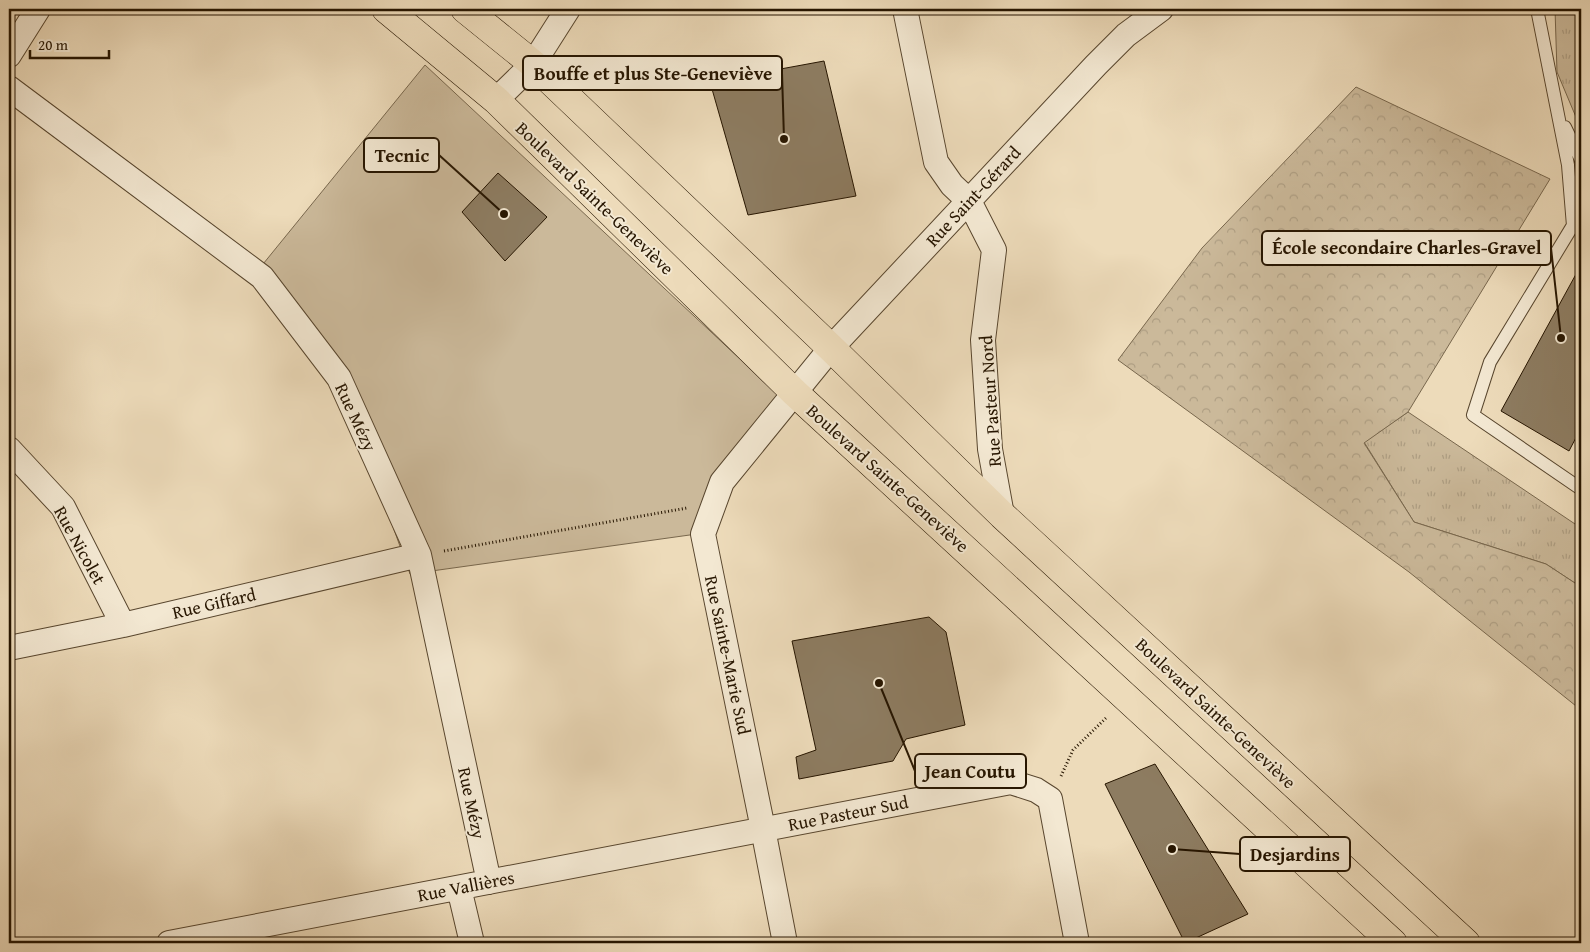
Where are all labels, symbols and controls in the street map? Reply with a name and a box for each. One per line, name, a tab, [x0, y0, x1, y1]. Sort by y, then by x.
scale bar	[30, 28, 109, 60]
text: 20 m	[38, 34, 69, 55]
callout: Bouffe et plus Ste-Geneviève	[523, 56, 782, 90]
text: Bouffe et plus Ste-Geneviève	[534, 59, 772, 87]
street label: Boulevard Sainte-Geneviève	[510, 115, 680, 281]
callout: Tecnic	[364, 138, 439, 172]
street label: Rue Saint-Gérard	[919, 139, 1027, 252]
text: Tecnic	[375, 141, 429, 169]
callout: École secondaire Charles-Gravel	[1262, 231, 1551, 265]
text: École secondaire Charles-Gravel	[1272, 233, 1542, 261]
street label: Rue Pasteur Nord	[972, 334, 1008, 468]
street label: Rue Mézy	[328, 378, 384, 456]
street label: Boulevard Sainte-Geneviève	[801, 397, 975, 559]
street label: Rue Nicolet	[47, 501, 113, 590]
street label: Rue Sainte-Marie Sud	[698, 573, 758, 738]
street label: Rue Giffard	[170, 580, 259, 626]
street label: Boulevard Sainte-Geneviève	[1130, 631, 1302, 795]
callout: Jean Coutu	[915, 754, 1026, 788]
text: Jean Coutu	[922, 757, 1016, 785]
street label: Rue Mézy	[451, 765, 493, 841]
street label: Rue Pasteur Sud	[786, 788, 911, 838]
callout: Desjardins	[1240, 837, 1350, 871]
text: Desjardins	[1250, 840, 1340, 868]
street label: Rue Vallières	[415, 863, 517, 909]

